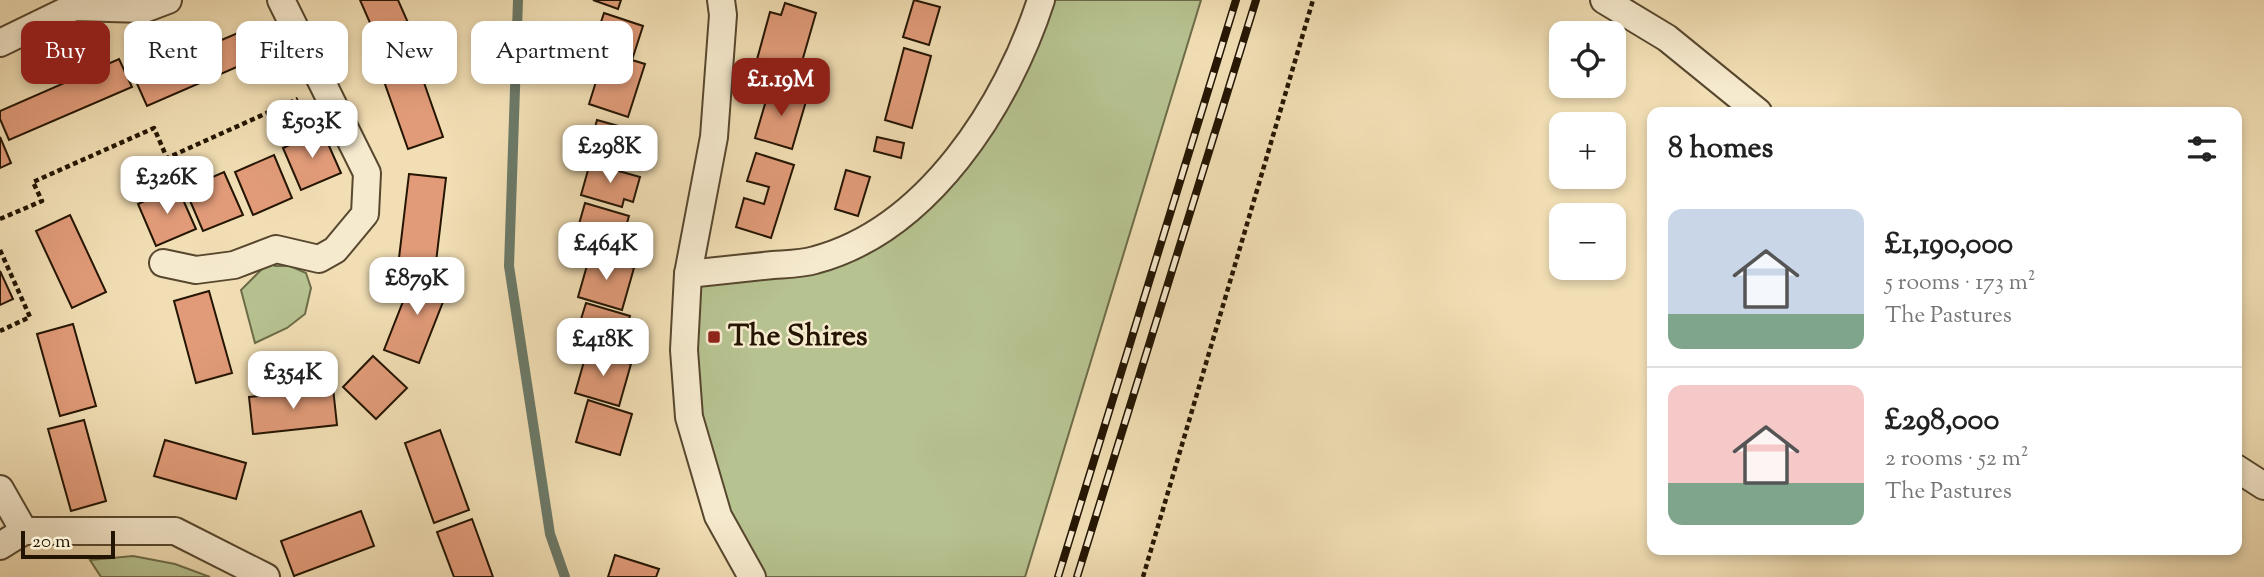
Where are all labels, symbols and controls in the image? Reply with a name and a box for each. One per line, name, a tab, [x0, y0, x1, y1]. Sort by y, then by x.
chip: Buy	[21, 21, 110, 84]
chip: Rent	[124, 21, 222, 84]
chip: Filters	[236, 21, 348, 84]
chip: New	[362, 21, 457, 84]
chip: Apartment	[471, 21, 633, 84]
map controls	[1549, 21, 1626, 280]
button: locate	[1549, 21, 1626, 98]
pin: £1.19M	[724, 58, 838, 118]
text: £1.19M	[748, 64, 814, 97]
pin: £503K	[263, 100, 361, 160]
text: £503K	[283, 106, 341, 139]
button: +	[1549, 112, 1626, 189]
pin: £298K	[561, 125, 659, 185]
text: 8 homes	[1668, 128, 1773, 171]
icon: filters	[2183, 130, 2221, 168]
text: £298K	[579, 131, 641, 164]
pin: £326K	[118, 156, 216, 216]
text: £326K	[137, 162, 197, 195]
button: −	[1549, 203, 1626, 280]
pin: £464K	[557, 222, 655, 282]
text: £1,190,000	[1885, 224, 2013, 267]
text: £464K	[574, 228, 638, 261]
icon: home	[1724, 237, 1808, 321]
pin: £879K	[368, 258, 466, 317]
text: £879K	[385, 263, 449, 296]
text: 5 rooms · 173 m²	[1885, 267, 2036, 300]
text: The Pastures	[1885, 300, 2012, 333]
place label: The Shires	[728, 316, 868, 359]
pin: £418K	[554, 318, 652, 378]
text: £418K	[573, 324, 633, 357]
marker: The Shires	[706, 329, 722, 345]
pin: £354K	[244, 352, 342, 411]
text: £354K	[264, 357, 322, 390]
text: £298,000	[1885, 400, 1999, 443]
icon: home	[1724, 413, 1808, 497]
text: 2 rooms · 52 m²	[1885, 443, 2028, 476]
text: The Pastures	[1885, 476, 2012, 509]
scale bar	[21, 528, 116, 560]
text: 20 m	[32, 529, 71, 556]

